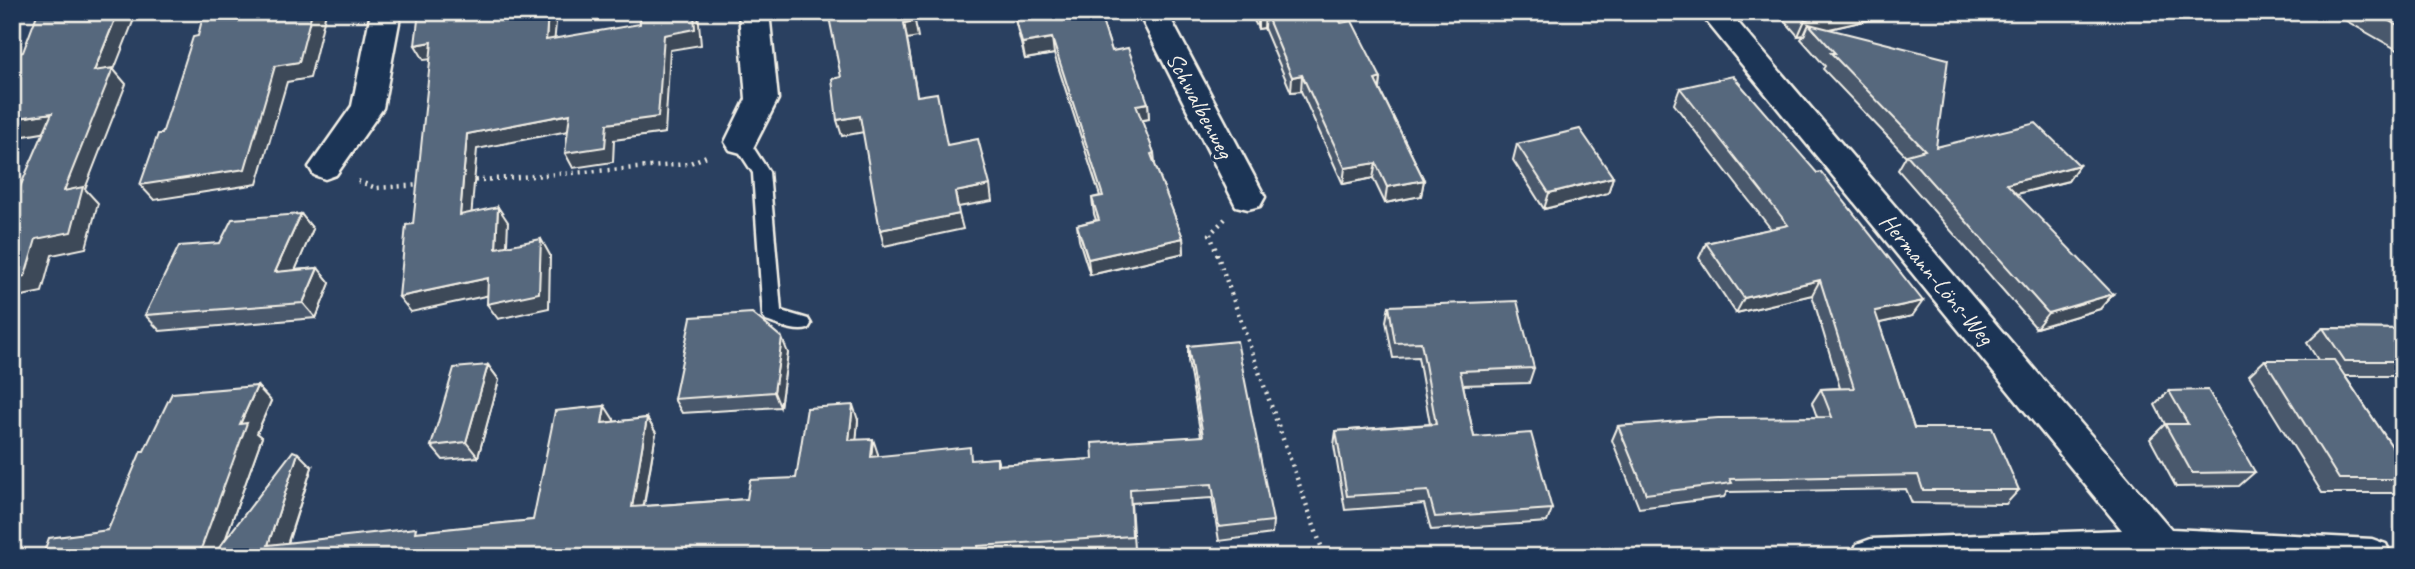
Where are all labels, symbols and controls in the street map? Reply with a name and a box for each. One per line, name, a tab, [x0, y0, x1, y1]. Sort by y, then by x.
street label: Schwalbenweg	[1160, 47, 1241, 165]
street label: Hermann-Löns-Weg	[1873, 207, 2002, 352]

